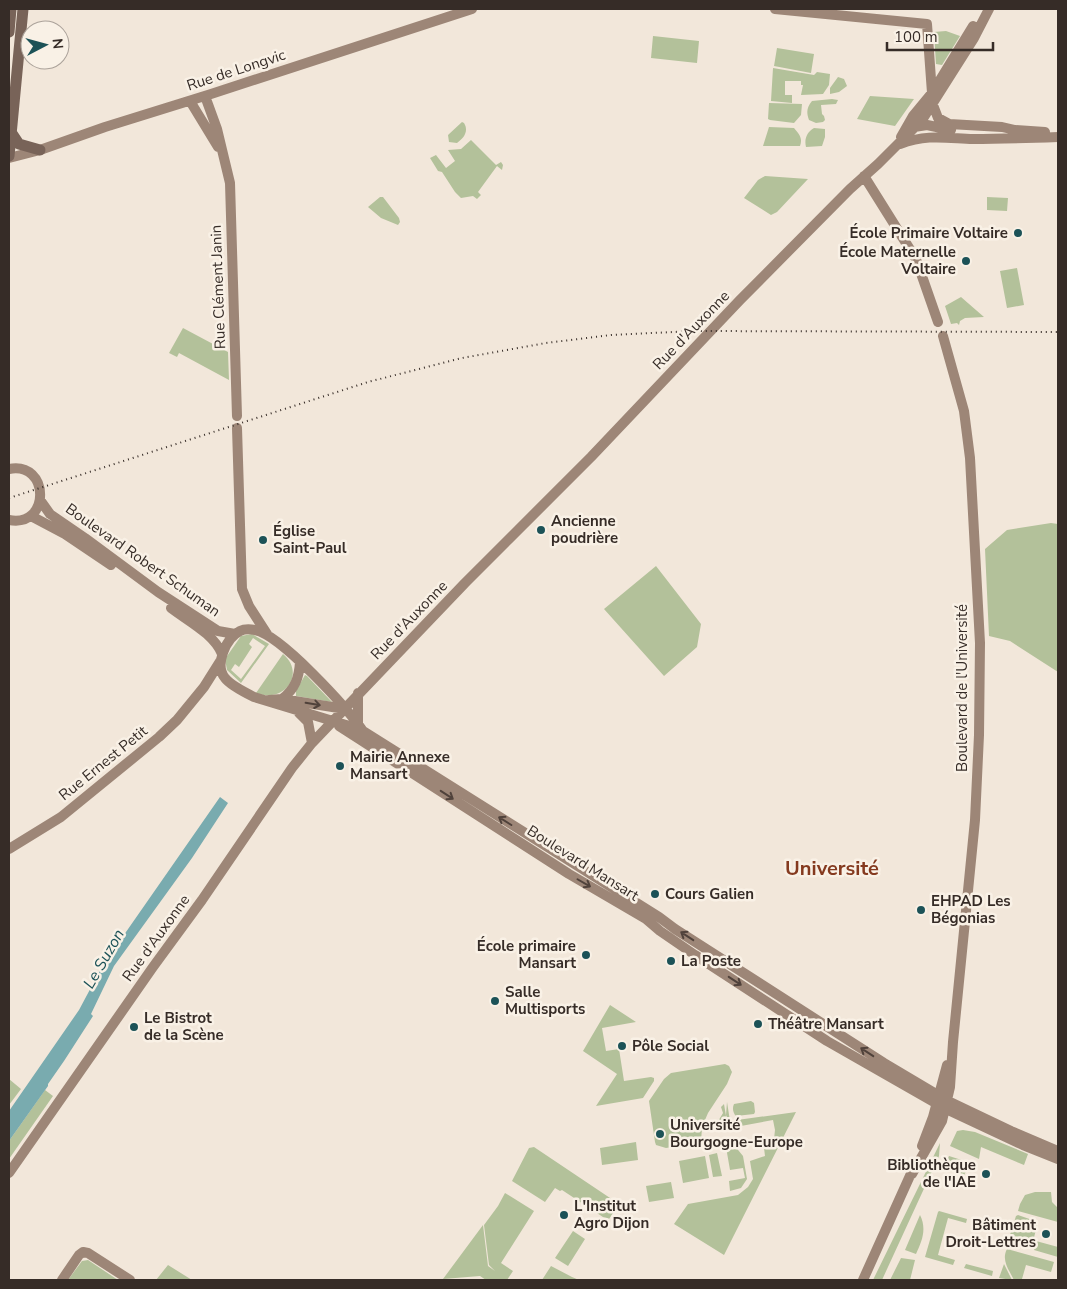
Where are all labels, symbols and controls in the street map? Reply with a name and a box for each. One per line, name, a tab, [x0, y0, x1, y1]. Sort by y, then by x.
north arrow	[20, 20, 70, 70]
scale bar	[887, 20, 993, 52]
text: 100 m	[894, 27, 938, 47]
text: N	[47, 37, 67, 50]
street label: Rue de Longvic	[184, 45, 288, 95]
place label: École Primaire Voltaire	[850, 223, 1008, 243]
street label: Rue Clément Janin	[206, 224, 230, 350]
marker: École Primaire Voltaire	[1012, 227, 1024, 239]
place label: École Maternelle Voltaire	[839, 242, 956, 279]
marker: École Maternelle Voltaire	[960, 255, 972, 267]
street label: Rue d'Auxonne	[648, 286, 734, 374]
street label: Boulevard Robert Schuman	[62, 499, 224, 621]
place label: Ancienne poudrière	[551, 511, 618, 548]
place label: Église Saint-Paul	[273, 521, 347, 558]
marker: Ancienne poudrière	[535, 524, 547, 536]
marker: Église Saint-Paul	[257, 534, 269, 546]
street label: Rue d'Auxonne	[366, 576, 452, 664]
street label: Boulevard de l'Université	[952, 604, 972, 772]
one-way arrow	[305, 699, 321, 709]
street label: Rue Ernest Petit	[55, 721, 152, 805]
place label: Mairie Annexe Mansart	[350, 747, 450, 784]
marker: Mairie Annexe Mansart	[334, 760, 346, 772]
one-way arrow	[440, 790, 454, 800]
one-way arrow	[499, 815, 513, 825]
street label: Boulevard Mansart	[523, 821, 643, 906]
district label: Université	[785, 855, 879, 882]
one-way arrow	[576, 878, 590, 888]
place label: Cours Galien	[665, 884, 754, 904]
marker: Cours Galien	[649, 888, 661, 900]
street label: Rue d'Auxonne	[118, 891, 194, 985]
place label: EHPAD Les Bégonias	[931, 891, 1011, 928]
marker: EHPAD Les Bégonias	[915, 904, 927, 916]
water label: Le Suzon	[78, 925, 130, 993]
one-way arrow	[680, 931, 694, 941]
place label: École primaire Mansart	[477, 936, 576, 973]
marker: École primaire Mansart	[580, 949, 592, 961]
place label: La Poste	[681, 951, 741, 971]
marker: La Poste	[665, 955, 677, 967]
one-way arrow	[727, 976, 741, 986]
place label: Salle Multisports	[505, 982, 585, 1019]
marker: Salle Multisports	[489, 995, 501, 1007]
place label: Le Bistrot de la Scène	[144, 1008, 224, 1045]
place label: Théâtre Mansart	[768, 1014, 884, 1034]
marker: Théâtre Mansart	[752, 1018, 764, 1030]
marker: Le Bistrot de la Scène	[128, 1021, 140, 1033]
place label: Pôle Social	[632, 1036, 709, 1056]
marker: Pôle Social	[616, 1040, 628, 1052]
one-way arrow	[861, 1047, 875, 1057]
place label: Université Bourgogne-Europe	[670, 1115, 803, 1152]
marker: Université Bourgogne-Europe	[654, 1128, 666, 1140]
place label: Bibliothèque de l'IAE	[887, 1155, 976, 1192]
marker: Bibliothèque de l'IAE	[980, 1168, 992, 1180]
place label: L'Institut Agro Dijon	[574, 1196, 649, 1233]
marker: L'Institut Agro Dijon	[558, 1209, 570, 1221]
place label: Bâtiment Droit-Lettres	[945, 1215, 1036, 1252]
marker: Bâtiment Droit-Lettres	[1040, 1228, 1052, 1240]

